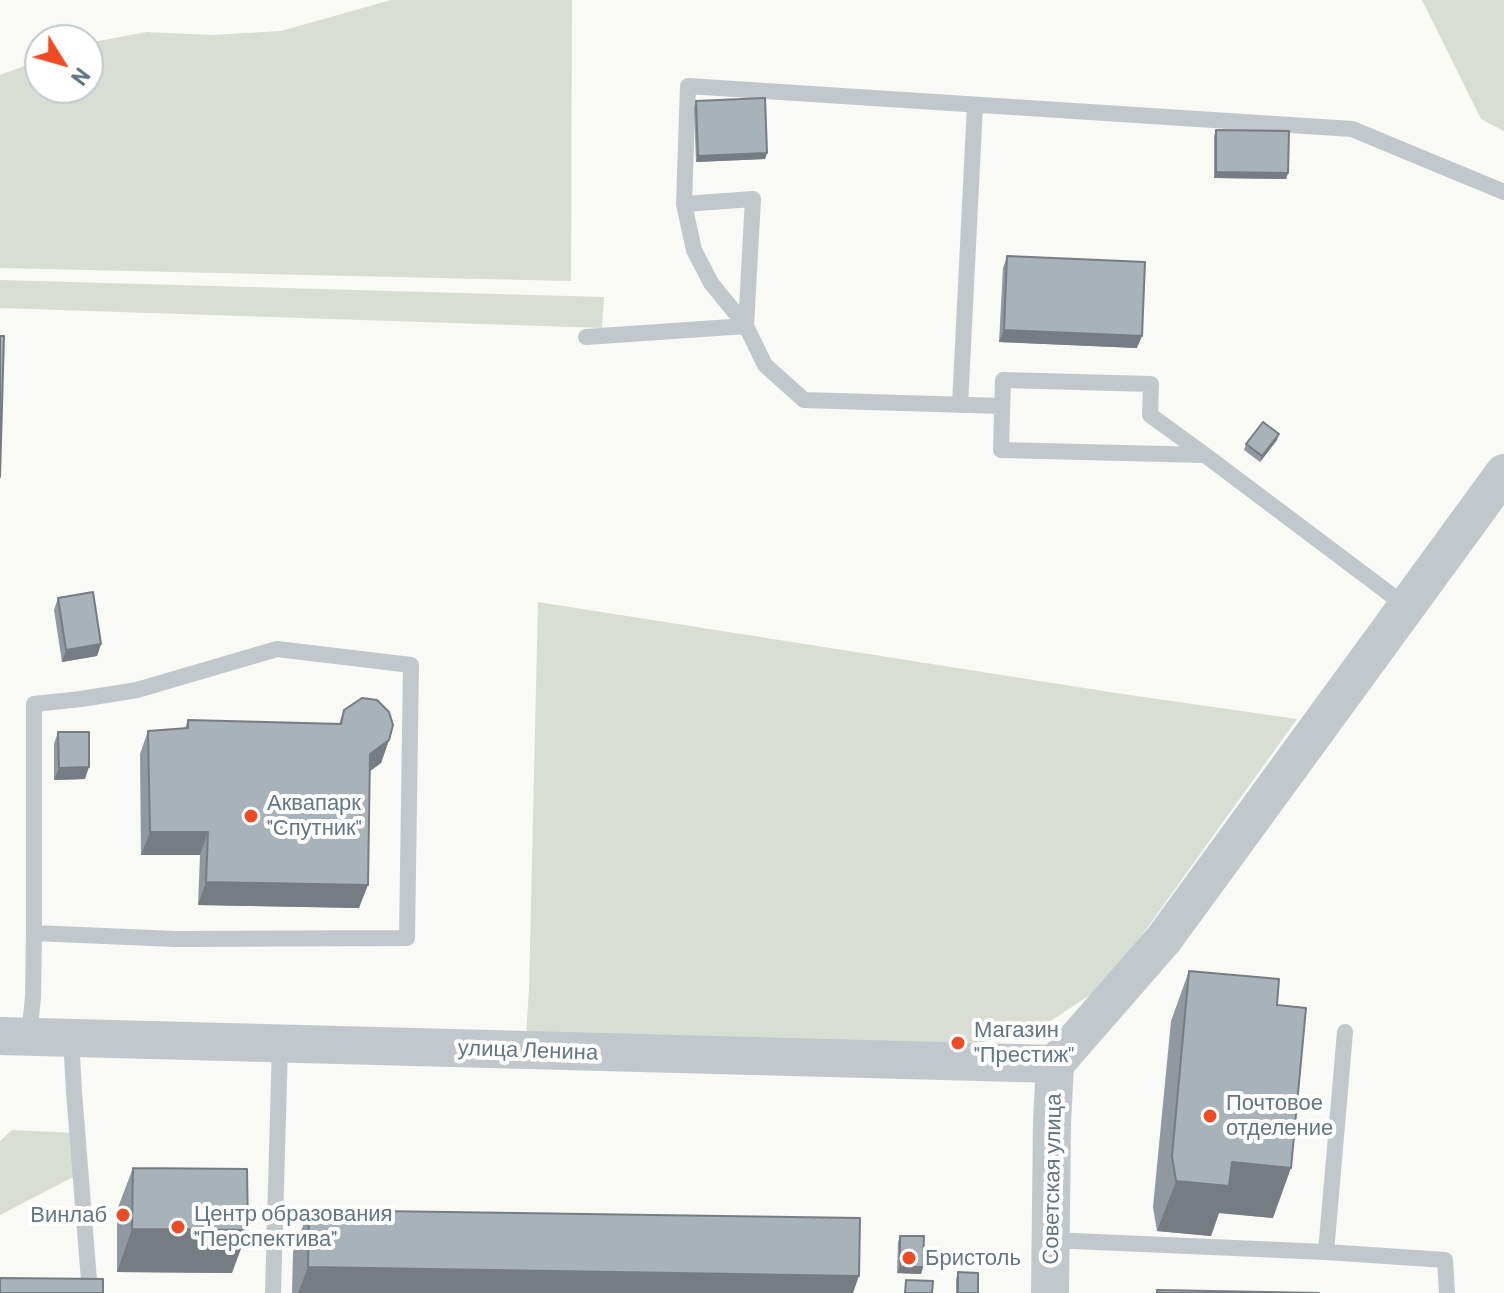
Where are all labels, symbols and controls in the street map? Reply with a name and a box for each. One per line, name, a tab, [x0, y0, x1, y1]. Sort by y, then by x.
north arrow	[24, 24, 104, 104]
text: N	[67, 64, 96, 91]
place label: Аквапарк "Спутник"	[267, 790, 362, 842]
marker: Аквапарк "Спутник"	[242, 807, 260, 825]
place label: Магазин "Престиж"	[974, 1017, 1074, 1068]
street label: улица Ленина	[457, 1034, 599, 1066]
marker: Магазин "Престиж"	[949, 1034, 967, 1052]
place label: Почтовое отделение	[1226, 1090, 1333, 1142]
street label: Советская улица	[1037, 1093, 1067, 1265]
marker: Почтовое отделение	[1201, 1107, 1219, 1125]
place label: Центр образования "Перспектива"	[194, 1201, 393, 1252]
place label: Винлаб	[30, 1202, 107, 1228]
marker: Винлаб	[114, 1206, 132, 1224]
marker: Центр образования "Перспектива"	[169, 1218, 187, 1236]
place label: Бристоль	[925, 1245, 1021, 1271]
marker: Бристоль	[900, 1249, 918, 1267]

